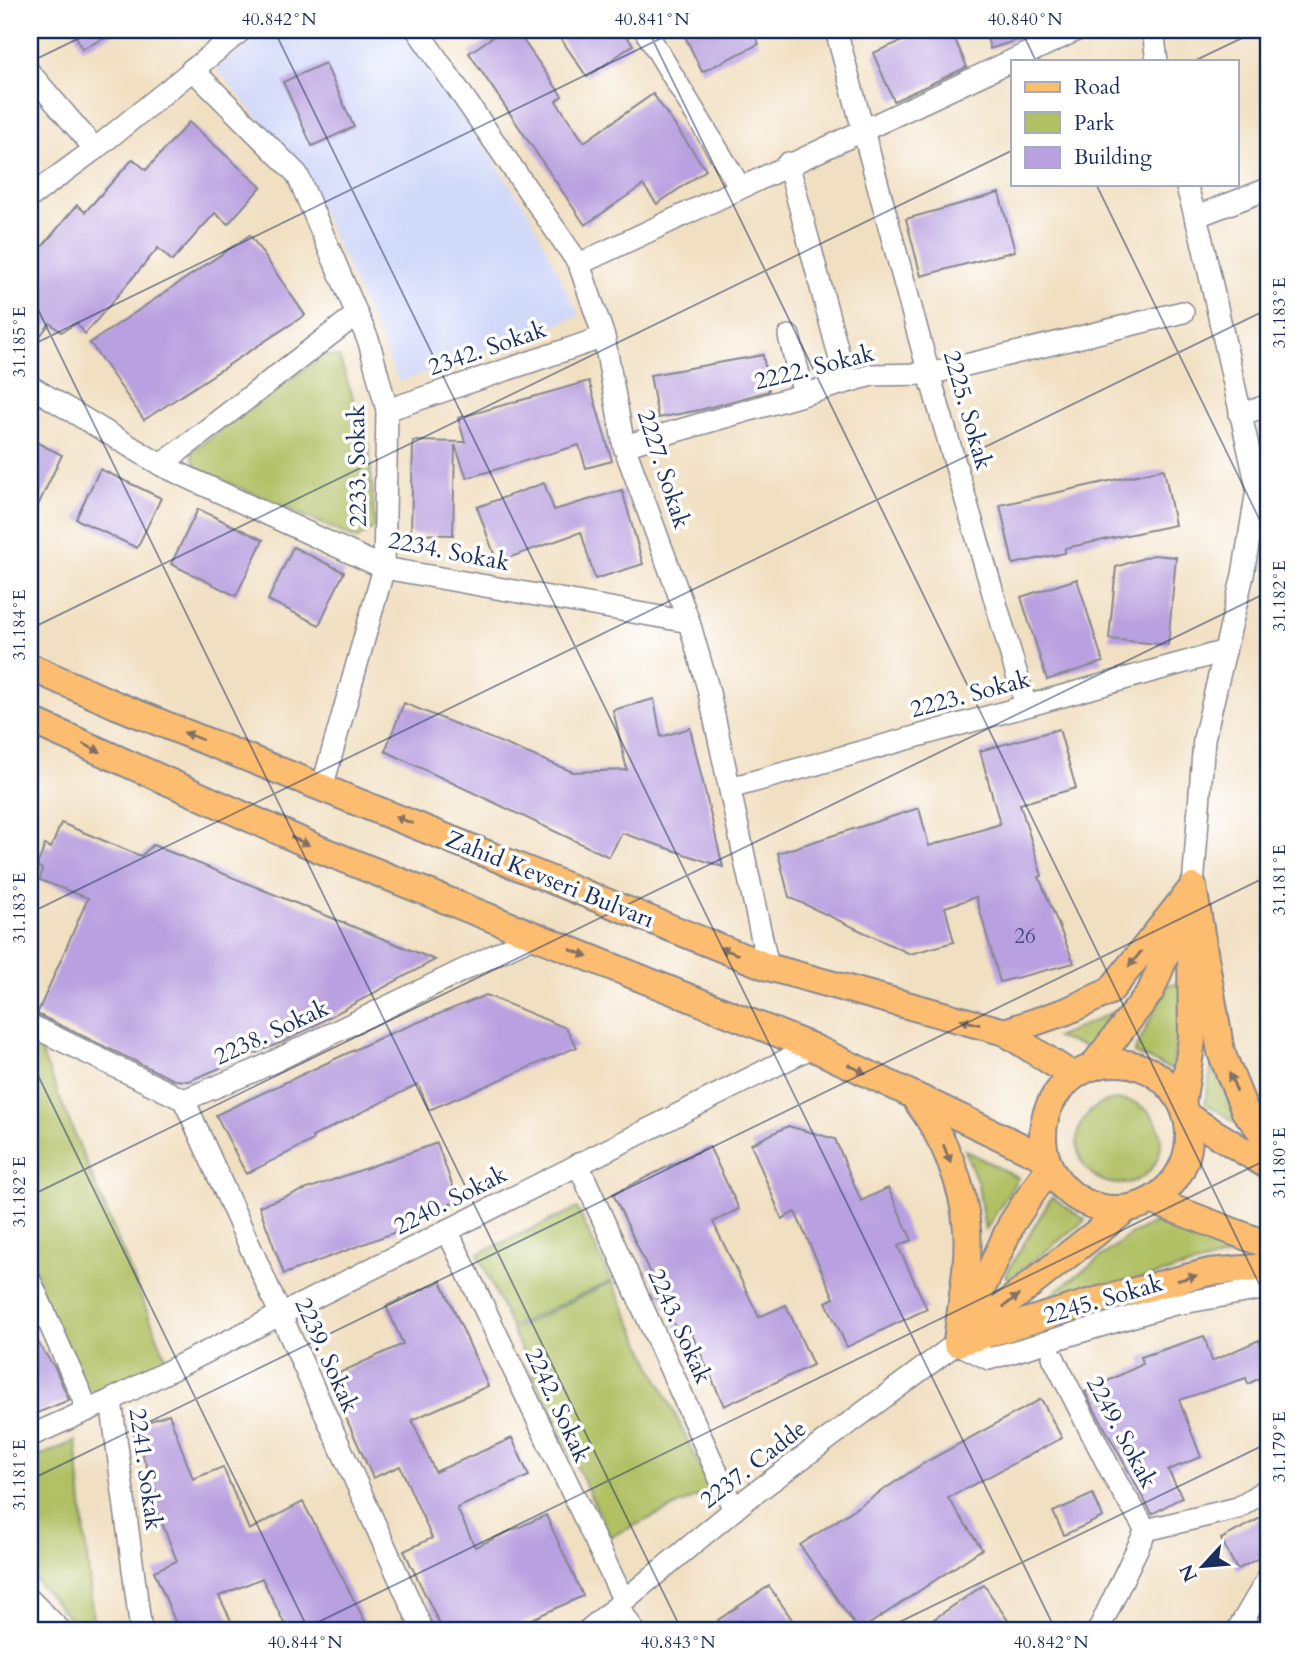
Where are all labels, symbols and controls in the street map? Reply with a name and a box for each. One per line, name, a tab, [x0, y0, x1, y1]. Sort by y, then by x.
text: 40.842°N	[241, 7, 317, 32]
text: 40.841°N	[614, 7, 690, 32]
text: 40.840°N	[987, 7, 1063, 32]
legend	[1011, 60, 1238, 186]
text: Road	[1074, 73, 1120, 102]
text: Park	[1074, 109, 1115, 138]
text: Building	[1074, 143, 1152, 172]
text: 31.183°E	[1267, 278, 1292, 349]
text: 31.185°E	[7, 307, 32, 378]
street label: 2342. Sokak	[424, 313, 551, 384]
street label: 2222. Sokak	[751, 337, 878, 398]
street label: 2225. Sokak	[935, 347, 1000, 474]
street label: 2233. Sokak	[340, 404, 375, 528]
street label: 2227. Sokak	[629, 406, 698, 533]
street label: 2234. Sokak	[386, 524, 512, 579]
text: 31.182°E	[1267, 561, 1292, 632]
text: 31.184°E	[7, 590, 32, 661]
street label: 2223. Sokak	[907, 663, 1034, 726]
one-way arrow	[182, 730, 203, 741]
one-way arrow	[82, 742, 102, 754]
one-way arrow	[393, 815, 414, 826]
street label: Zahid Kevseri Bulvarı	[441, 823, 659, 936]
one-way arrow	[290, 835, 310, 847]
text: 31.181°E	[1267, 845, 1292, 916]
text: 31.183°E	[7, 873, 32, 944]
house number: 26	[1014, 922, 1036, 951]
one-way arrow	[718, 945, 739, 956]
one-way arrow	[569, 948, 590, 959]
one-way arrow	[1128, 950, 1143, 968]
street label: 2238. Sokak	[209, 991, 334, 1073]
one-way arrow	[959, 1016, 981, 1027]
one-way arrow	[847, 1063, 867, 1074]
one-way arrow	[1228, 1072, 1239, 1093]
text: 31.180°E	[1267, 1128, 1292, 1199]
one-way arrow	[942, 1144, 953, 1165]
text: 31.182°E	[7, 1157, 32, 1228]
street label: 2240. Sokak	[388, 1158, 513, 1243]
street label: 2243. Sokak	[640, 1263, 720, 1389]
street label: 2245. Sokak	[1040, 1267, 1167, 1332]
one-way arrow	[1177, 1272, 1198, 1282]
street label: 2239. Sokak	[287, 1292, 367, 1418]
one-way arrow	[1001, 1294, 1019, 1309]
street label: 2242. Sokak	[517, 1343, 599, 1468]
street label: 2249. Sokak	[1078, 1370, 1165, 1494]
street label: 2241. Sokak	[121, 1406, 170, 1532]
street label: 2237. Cadde	[693, 1412, 813, 1516]
text: 31.179°E	[1267, 1412, 1292, 1483]
text: 31.181°E	[7, 1440, 32, 1511]
north arrow	[1168, 1532, 1238, 1602]
text: N	[1173, 1559, 1204, 1586]
text: 40.844°N	[267, 1630, 343, 1655]
text: 40.843°N	[640, 1630, 716, 1655]
text: 40.842°N	[1013, 1630, 1089, 1655]

